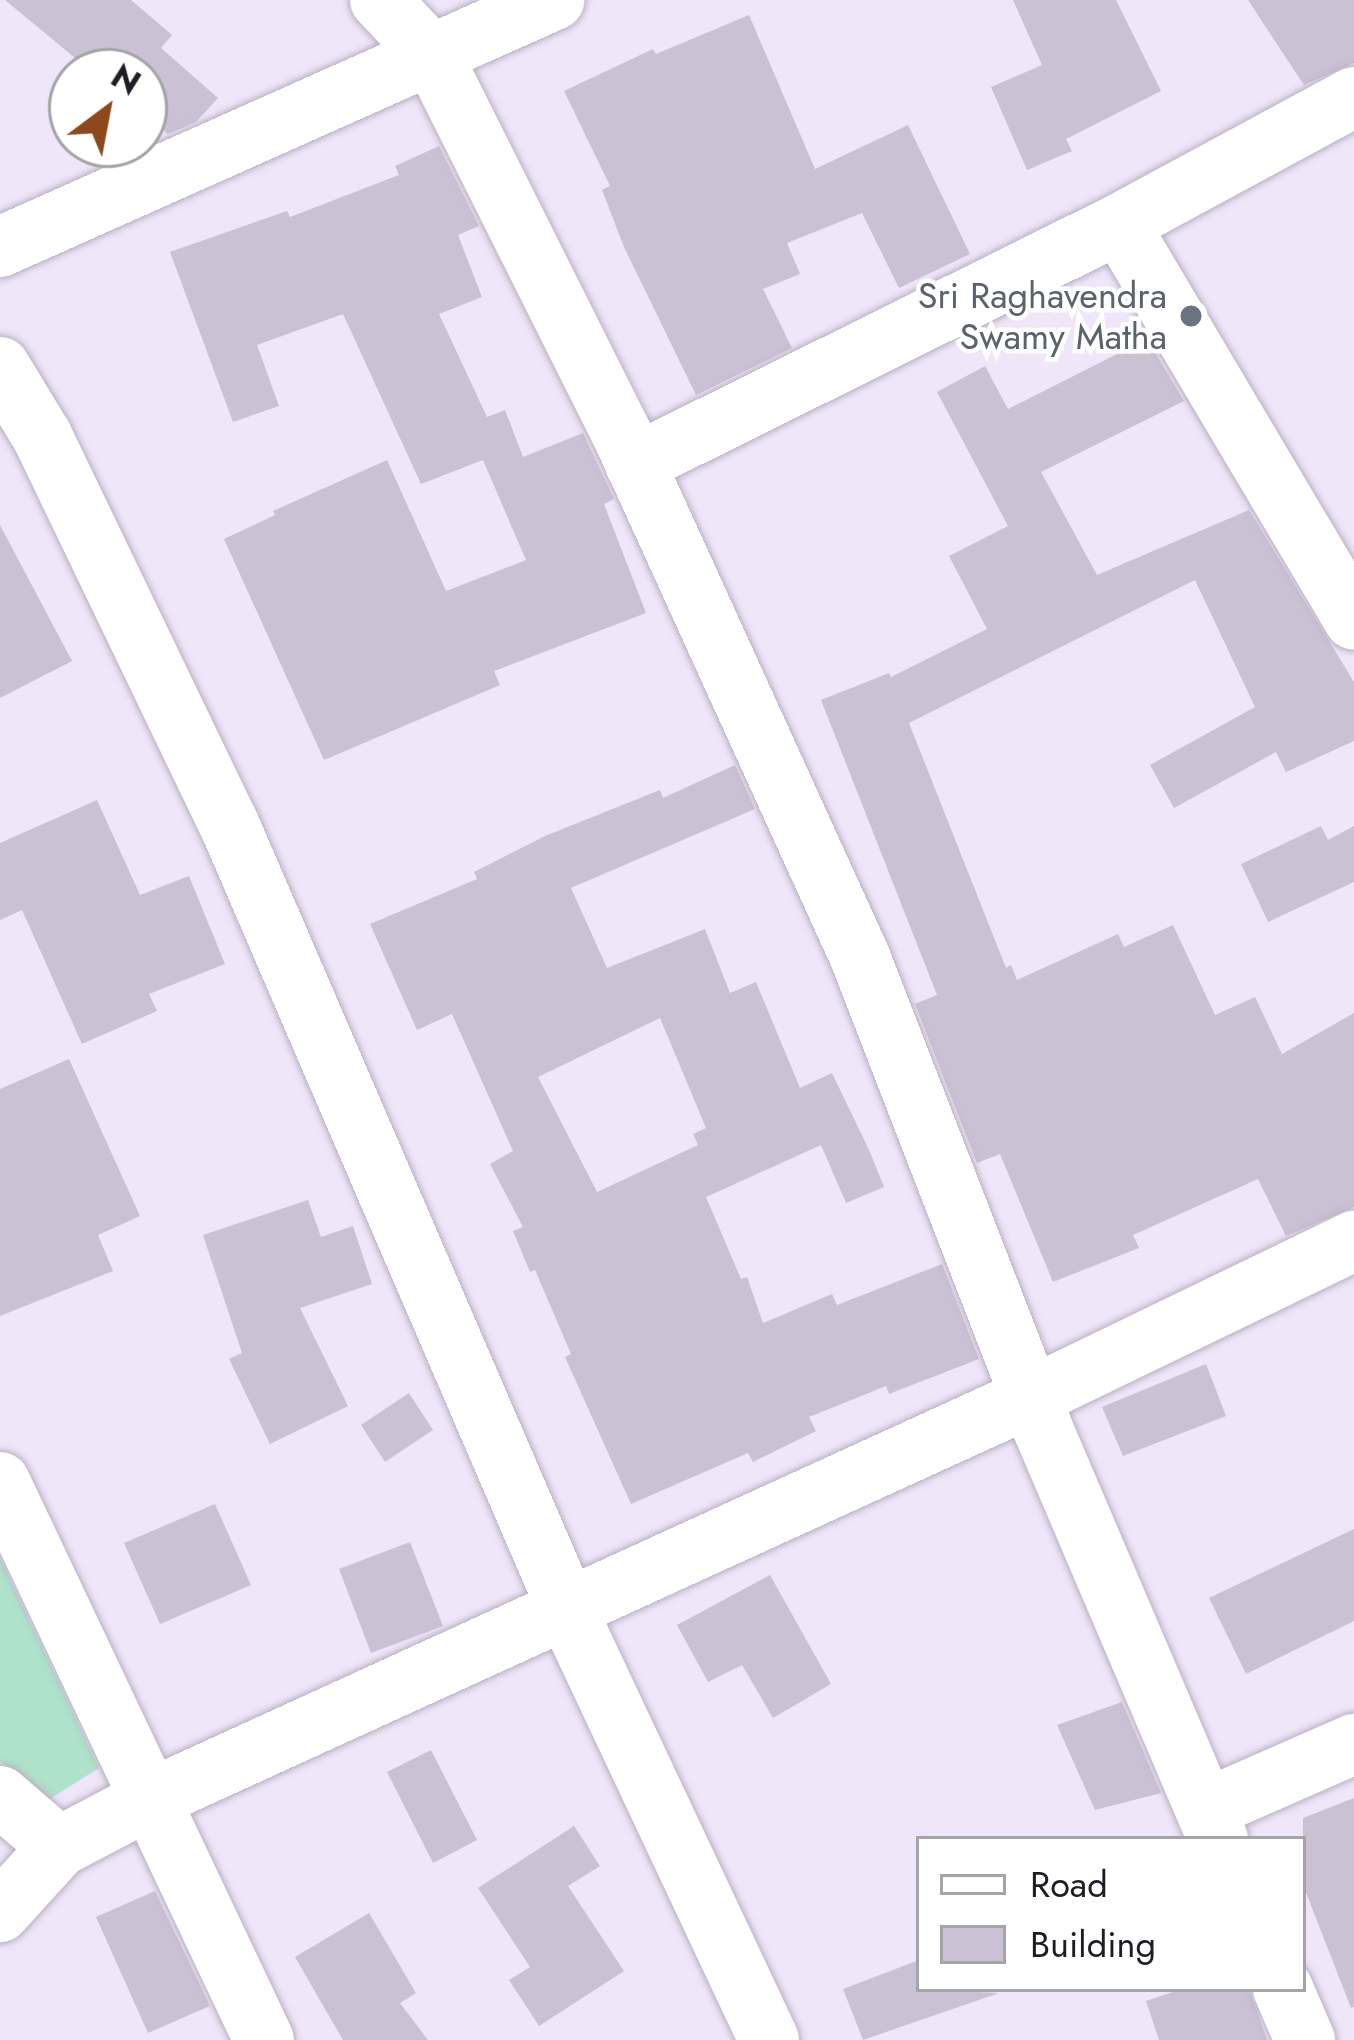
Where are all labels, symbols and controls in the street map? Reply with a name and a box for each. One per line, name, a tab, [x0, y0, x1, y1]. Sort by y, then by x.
north arrow	[48, 48, 168, 168]
text: N	[102, 53, 149, 106]
place label: Sri Raghavendra Swamy Matha	[918, 273, 1167, 358]
marker: Sri Raghavendra Swamy Matha	[1178, 303, 1204, 329]
legend	[916, 1836, 1306, 1992]
text: Road	[1030, 1858, 1108, 1910]
text: Building	[1030, 1918, 1156, 1970]

